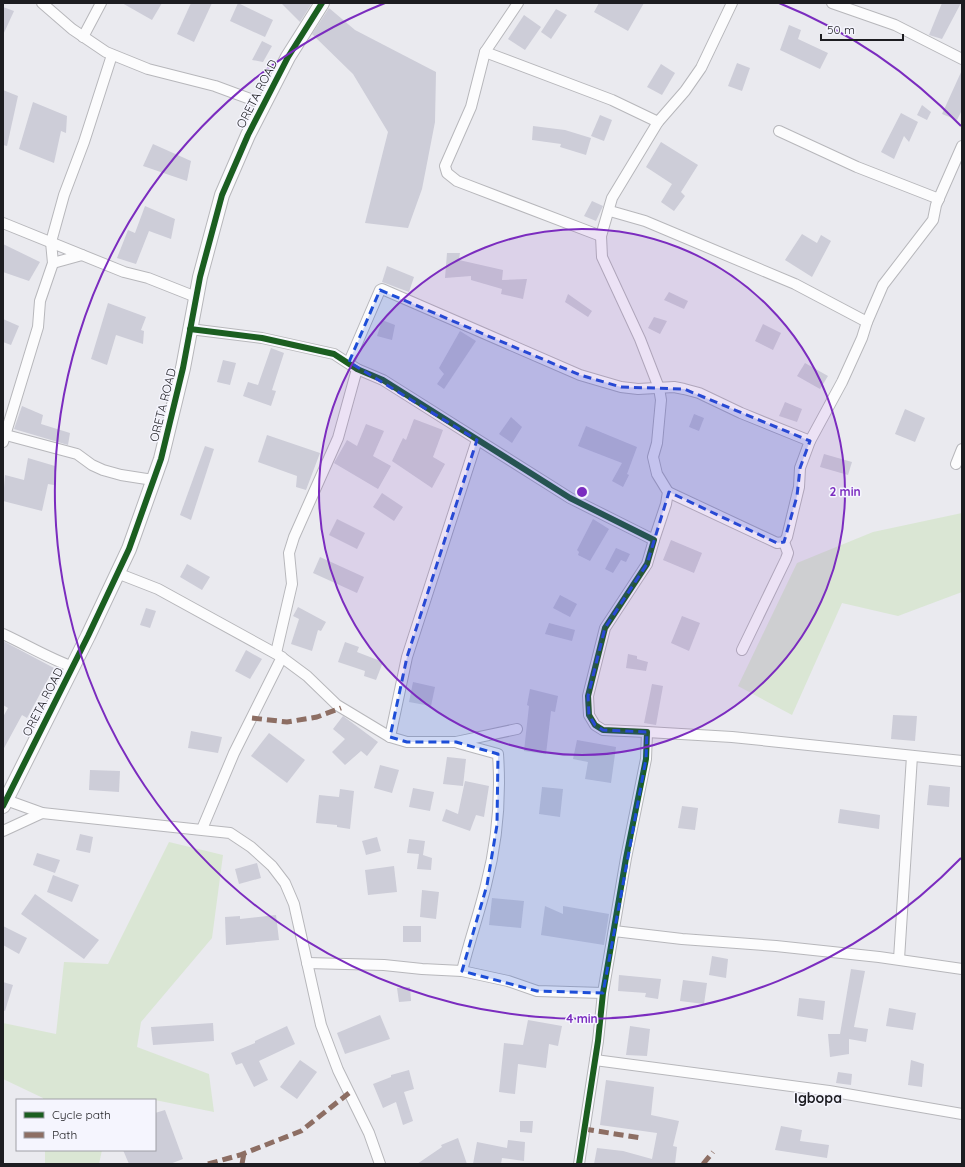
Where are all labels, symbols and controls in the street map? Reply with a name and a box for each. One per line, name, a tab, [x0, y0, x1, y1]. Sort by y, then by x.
scale bar	[821, 16, 903, 42]
text: 50 m	[827, 22, 855, 37]
street label: ORETA ROAD	[233, 57, 280, 131]
street label: ORETA ROAD	[146, 366, 179, 443]
text: 2 min	[829, 484, 861, 499]
centre of rings	[575, 485, 589, 499]
street label: ORETA ROAD	[19, 665, 66, 739]
text: 4 min	[566, 1011, 598, 1026]
district label: Igbopa	[794, 1089, 842, 1107]
legend	[16, 1099, 156, 1151]
text: Cycle path	[52, 1107, 111, 1122]
text: Path	[52, 1127, 77, 1142]

